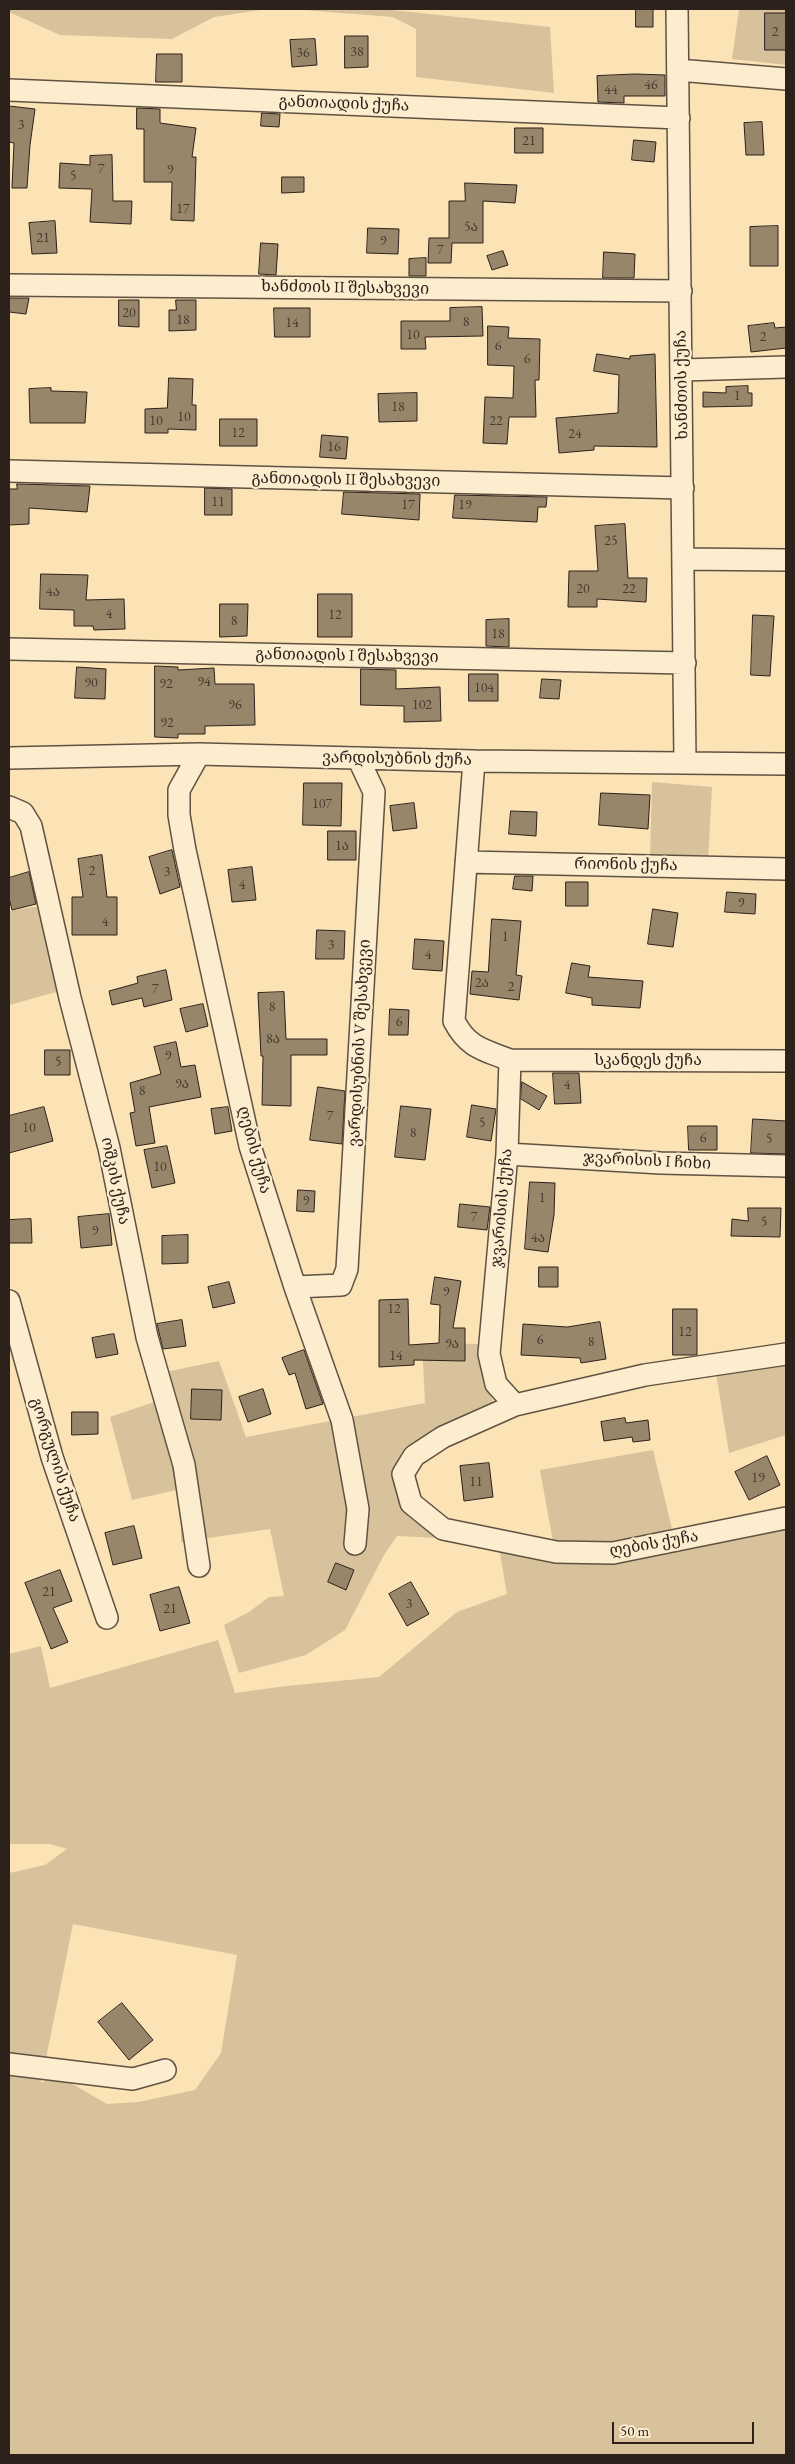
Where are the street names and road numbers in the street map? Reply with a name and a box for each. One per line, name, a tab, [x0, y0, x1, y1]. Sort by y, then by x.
street label: განთიადის ქუჩა	[278, 92, 410, 116]
street label: ხანძთის II შესახვევი	[261, 277, 429, 299]
street label: ხანძთის ქუჩა	[671, 330, 693, 440]
street label: განთიადის II შესახვევი	[251, 469, 441, 491]
street label: განთიადის I შესახვევი	[255, 645, 439, 667]
street label: ვარდისუბნის ქუჩა	[322, 748, 472, 770]
street label: რიონის ქუჩა	[574, 854, 678, 876]
street label: ვარდისუბნის V შესახვევი	[345, 939, 375, 1147]
street label: სკანდეს ქუჩა	[594, 1051, 702, 1071]
street label: ღების ქუჩა	[233, 1104, 275, 1196]
street label: ოშკის ქუჩა	[96, 1136, 134, 1226]
street label: ჯვარისის ქუჩა	[487, 1148, 517, 1268]
street label: ჯვარისის I ჩიხი	[583, 1148, 711, 1174]
street label: გორგულის ქუჩა	[26, 1395, 84, 1525]
street label: ღების ქუჩა	[608, 1527, 700, 1561]

